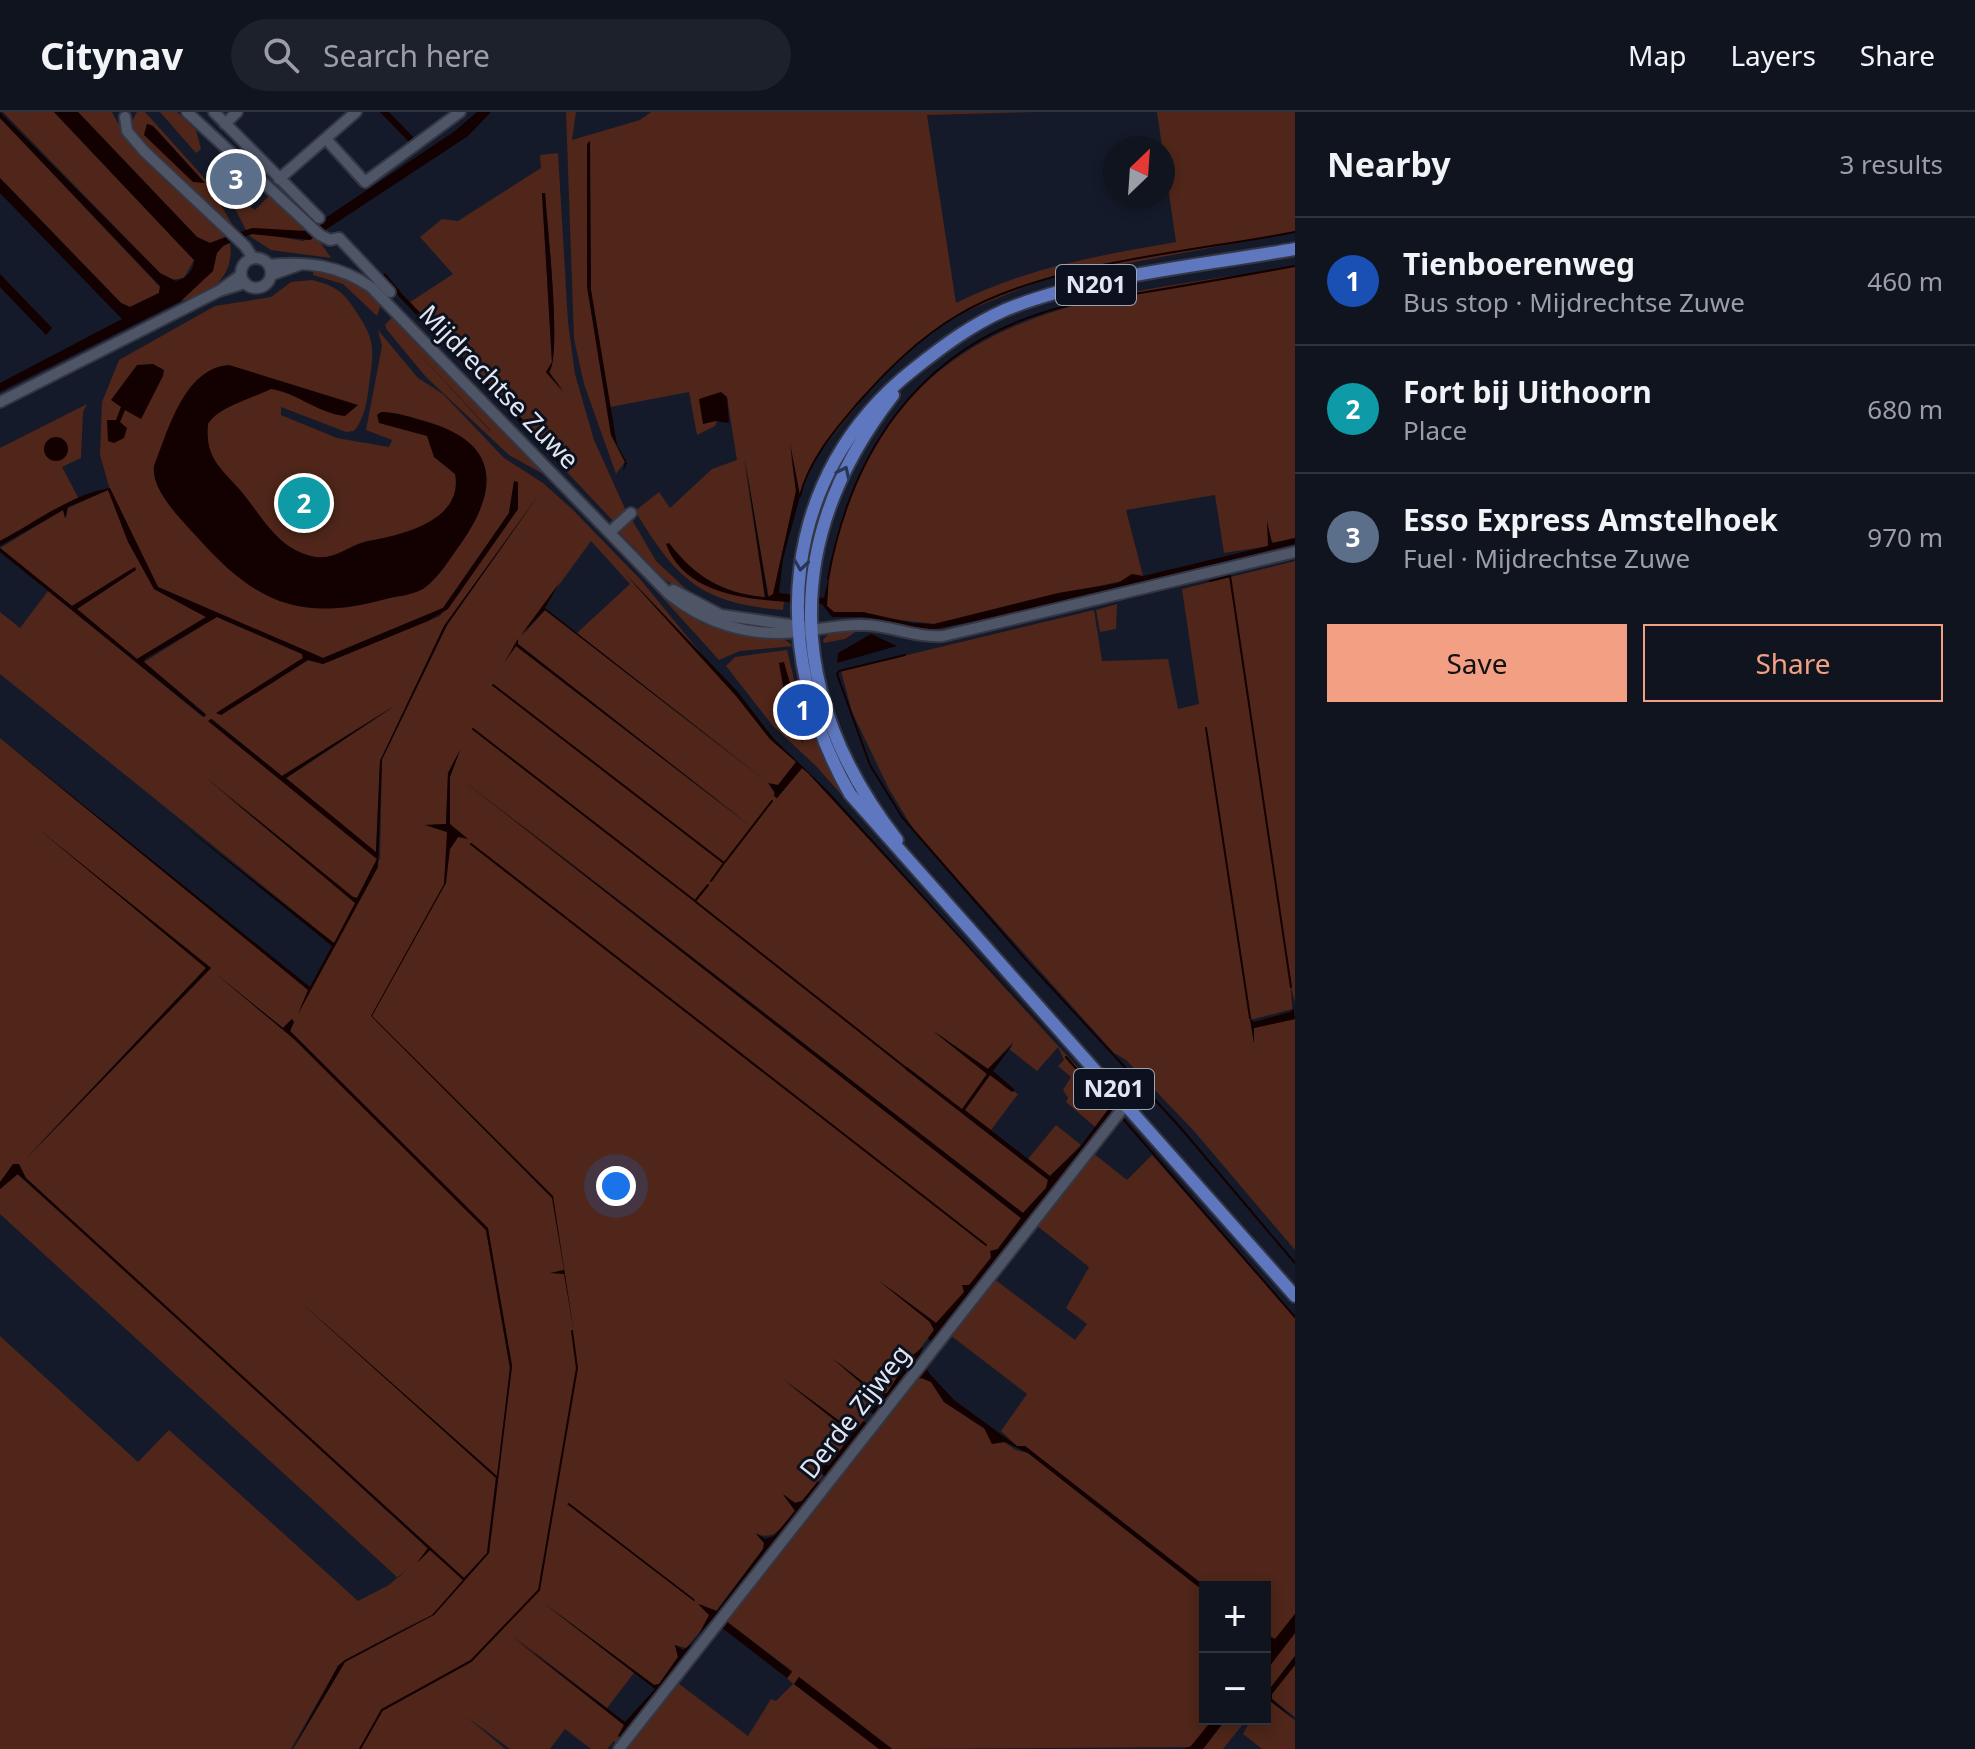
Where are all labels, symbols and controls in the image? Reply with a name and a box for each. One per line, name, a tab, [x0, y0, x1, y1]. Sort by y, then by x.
search box	[231, 19, 791, 91]
text: Citynav	[40, 29, 183, 81]
icon: search	[259, 33, 303, 77]
text: Search here	[323, 35, 490, 76]
text: Map	[1628, 36, 1686, 74]
text: Layers	[1730, 36, 1816, 74]
text: Share	[1860, 36, 1935, 74]
north arrow	[1103, 136, 1175, 208]
text: Nearby	[1327, 141, 1451, 187]
text: 3 results	[1839, 146, 1943, 182]
pin: 3	[210, 149, 262, 209]
text: Tienboerenweg	[1403, 243, 1635, 284]
text: 1	[1346, 263, 1360, 299]
text: 460 m	[1867, 263, 1943, 299]
road number: N201	[1056, 265, 1136, 305]
text: Bus stop · Mijdrechtse Zuwe	[1403, 284, 1745, 320]
street label: Mijdrechtse Zuwe	[412, 296, 588, 476]
text: Fort bij Uithoorn	[1403, 371, 1652, 412]
text: 2	[1346, 391, 1360, 427]
text: 680 m	[1867, 391, 1943, 427]
text: Place	[1403, 412, 1467, 448]
one-way arrow	[835, 466, 851, 480]
pin: 2	[278, 473, 330, 533]
text: Esso Express Amstelhoek	[1403, 499, 1778, 540]
text: 3	[1346, 519, 1360, 555]
text: 970 m	[1867, 519, 1943, 555]
text: Fuel · Mijdrechtse Zuwe	[1403, 540, 1690, 576]
one-way arrow	[793, 558, 810, 572]
button: Save	[1327, 624, 1627, 702]
button: Share	[1643, 624, 1943, 702]
pin: 1	[777, 680, 829, 740]
road number: N201	[1074, 1069, 1154, 1109]
your location	[596, 1166, 636, 1206]
street label: Derde Zijweg	[791, 1337, 918, 1486]
map controls	[1199, 1581, 1271, 1725]
button: +	[1199, 1581, 1271, 1653]
button: −	[1199, 1653, 1271, 1725]

